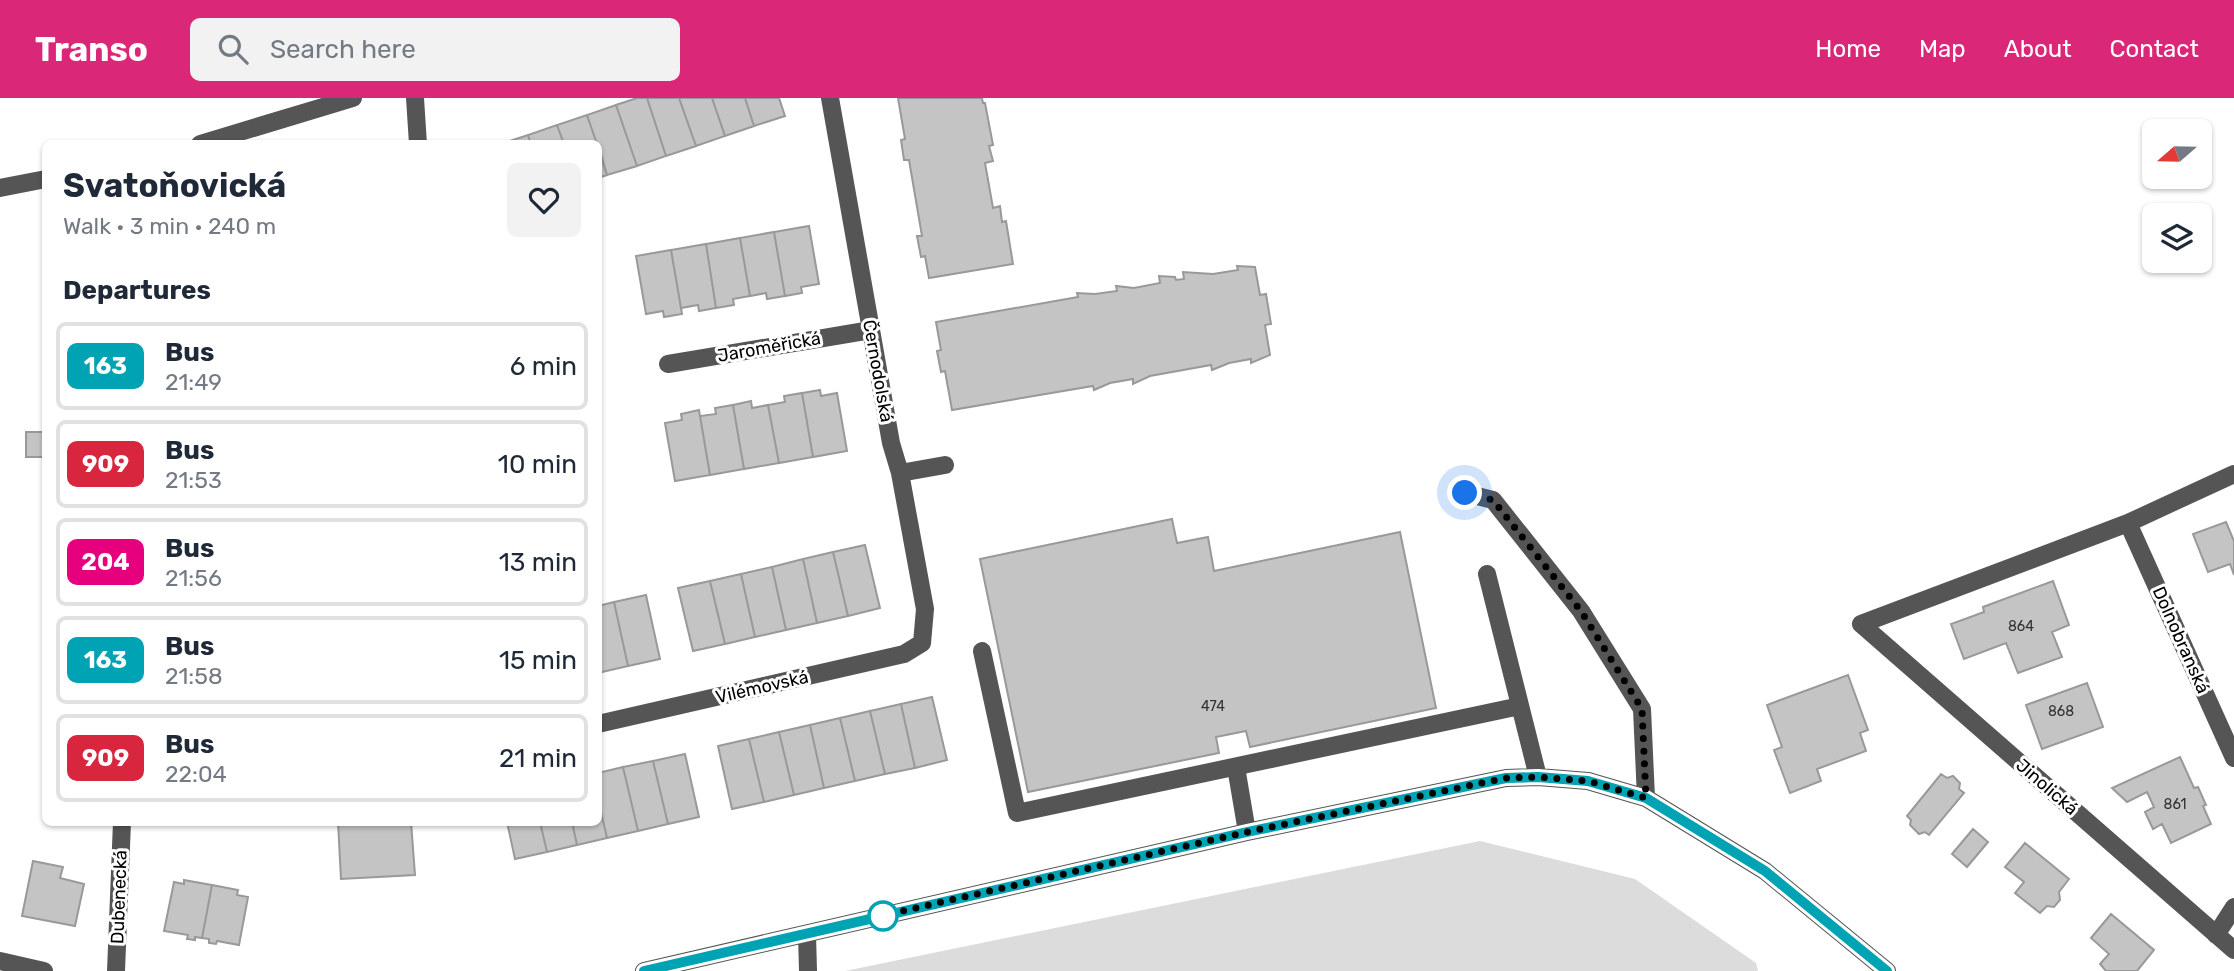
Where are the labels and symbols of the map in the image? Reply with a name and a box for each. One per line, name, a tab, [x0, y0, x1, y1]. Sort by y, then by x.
north arrow	[2142, 119, 2212, 189]
street label: Černodolská	[858, 318, 898, 424]
street label: Jaroměřická	[716, 327, 822, 367]
your location	[1447, 475, 1482, 510]
street label: Dolnobranská	[2148, 583, 2214, 697]
house number: 864	[2008, 618, 2034, 635]
street label: Vilémovská	[714, 666, 810, 708]
house number: 474	[1201, 698, 1225, 715]
house number: 868	[2048, 703, 2074, 720]
street label: Jinolická	[2012, 754, 2082, 820]
house number: 861	[2163, 796, 2187, 813]
street label: Dubenecká	[106, 850, 132, 944]
unlabelled marker	[868, 901, 898, 931]

